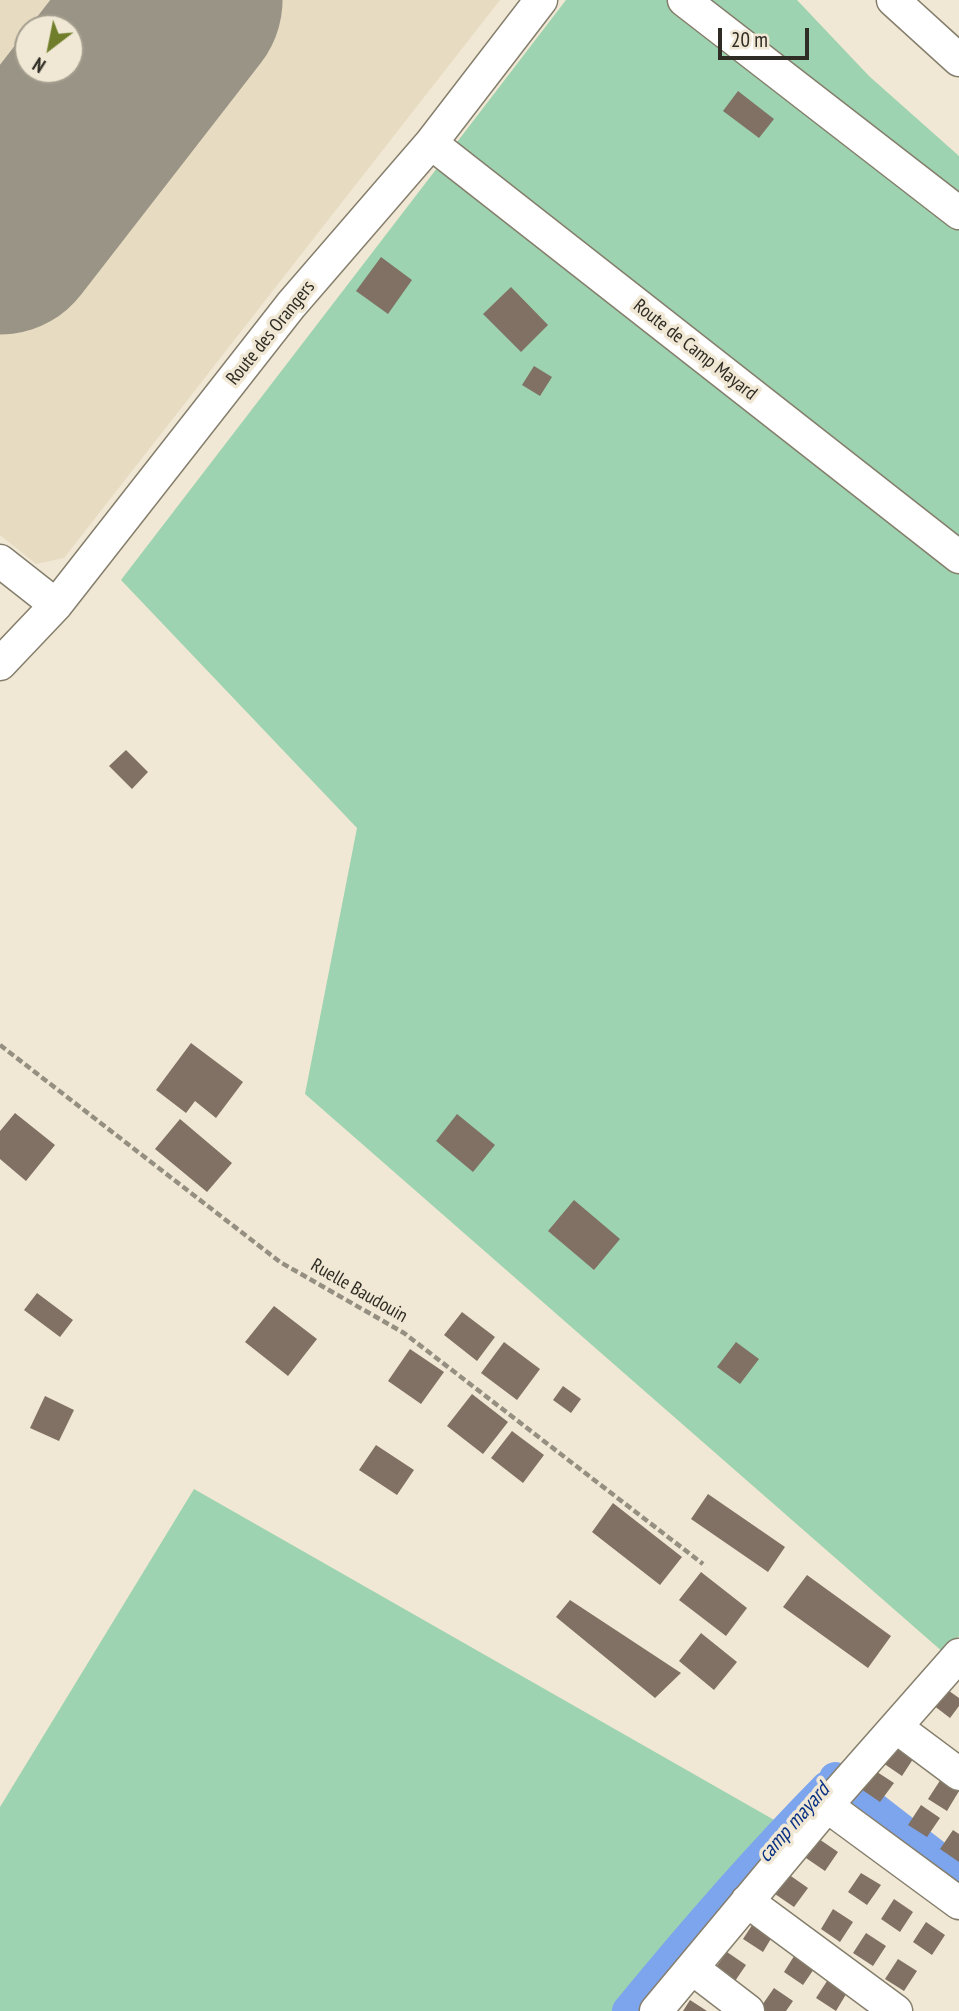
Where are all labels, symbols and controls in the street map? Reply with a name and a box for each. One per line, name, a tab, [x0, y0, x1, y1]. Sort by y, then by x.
north arrow	[14, 14, 84, 84]
scale bar	[721, 14, 812, 58]
text: 20 m	[731, 26, 768, 53]
text: N	[28, 52, 50, 78]
street label: Route des Orangers	[222, 276, 320, 390]
street label: Route de Camp Mayard	[629, 295, 761, 405]
street label: Ruelle Baudouin	[307, 1254, 411, 1328]
water label: camp mayard	[753, 1778, 835, 1868]

